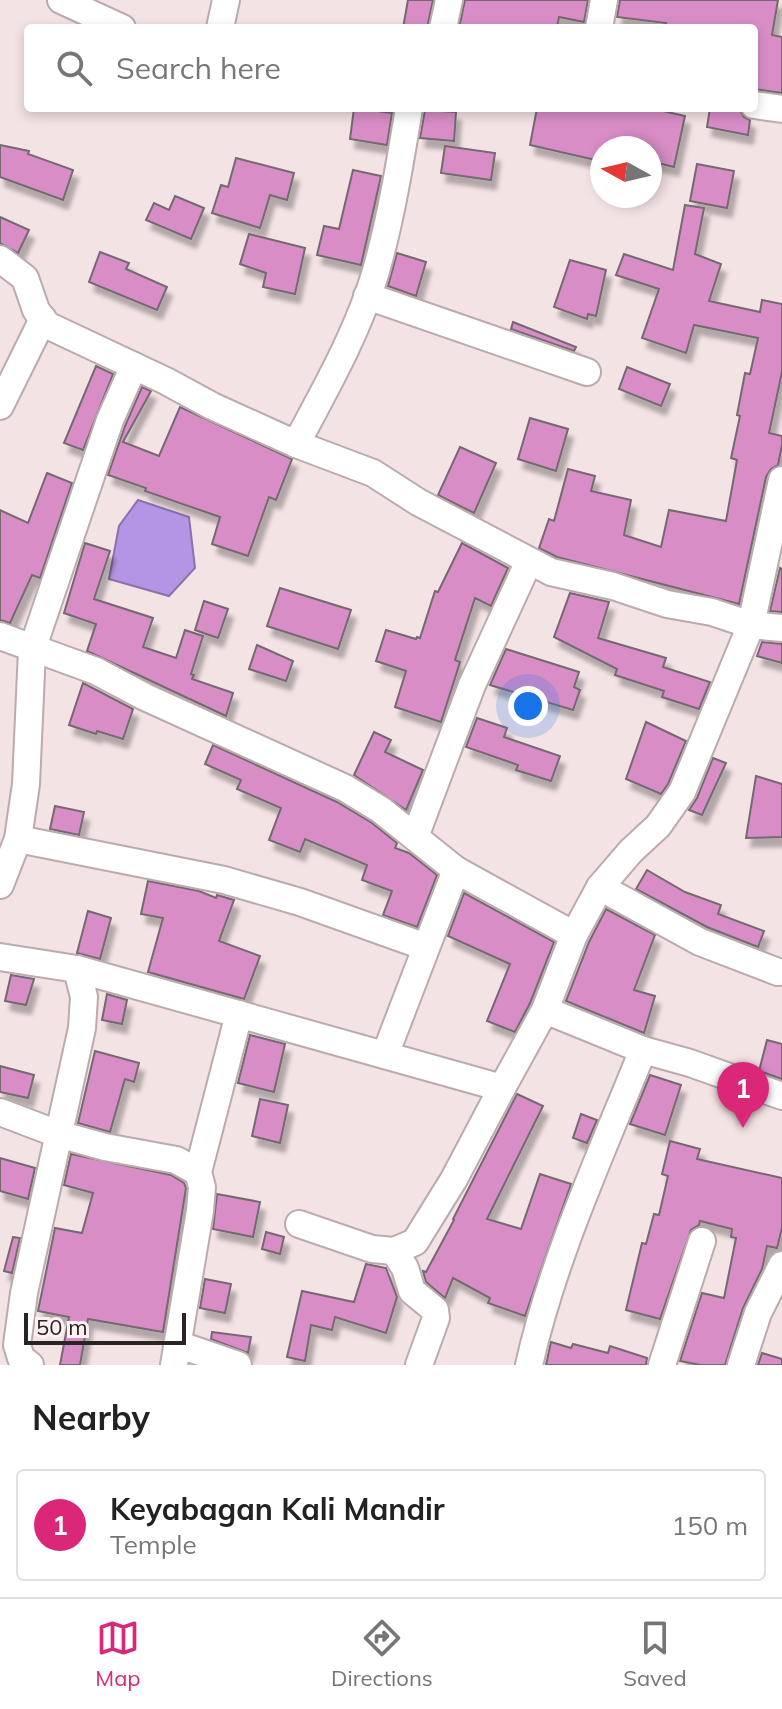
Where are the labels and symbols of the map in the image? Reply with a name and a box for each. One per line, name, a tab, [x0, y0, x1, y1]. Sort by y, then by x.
north arrow	[590, 136, 662, 208]
your location	[508, 686, 548, 726]
pin: 1	[717, 1062, 769, 1128]
scale bar	[24, 1309, 186, 1345]

